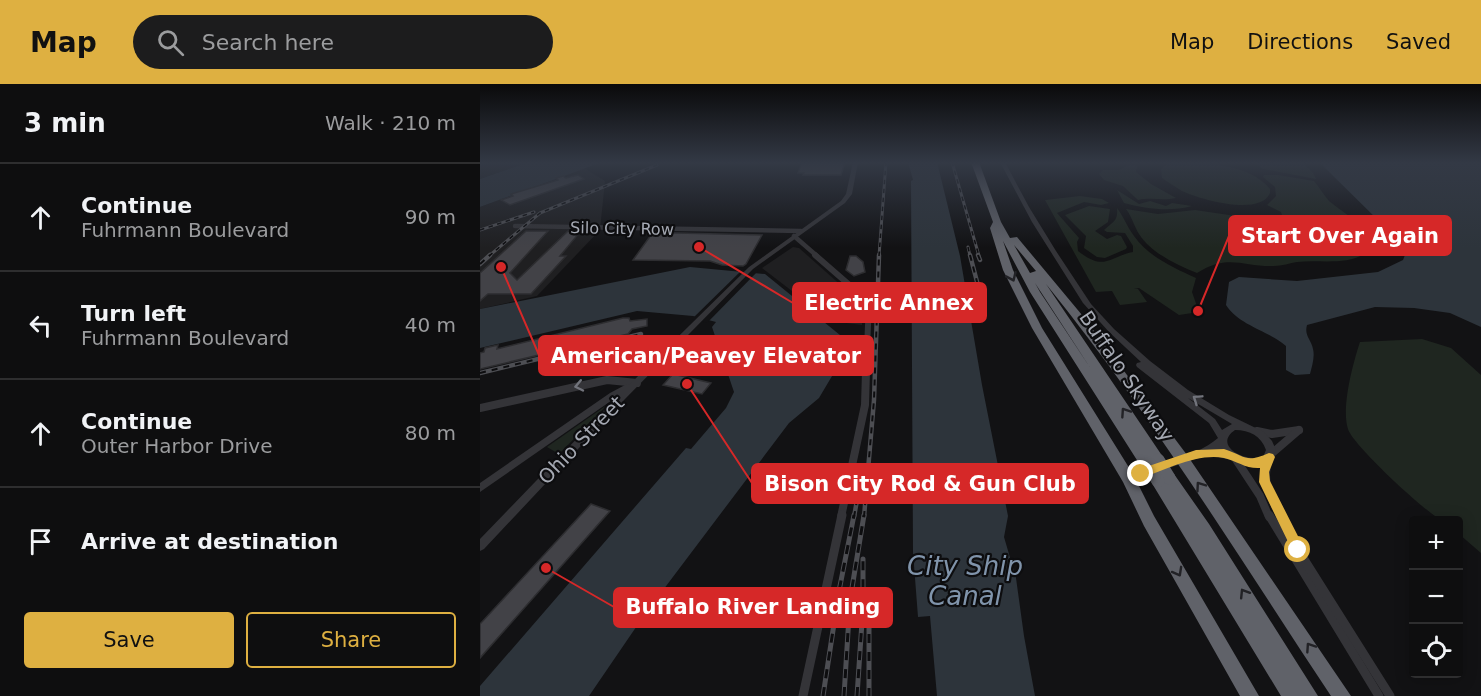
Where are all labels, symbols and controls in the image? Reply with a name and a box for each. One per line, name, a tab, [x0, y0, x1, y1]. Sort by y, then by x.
search box	[133, 15, 553, 69]
text: Map	[30, 26, 97, 59]
icon: search	[154, 26, 187, 59]
text: Search here	[202, 30, 334, 55]
text: Map	[1170, 30, 1214, 54]
text: Directions	[1247, 30, 1353, 54]
text: Saved	[1386, 30, 1451, 54]
text: 3 min	[24, 108, 106, 138]
text: Walk · 210 m	[325, 111, 456, 135]
text: Continue	[81, 193, 192, 218]
icon: ahead	[24, 201, 57, 234]
text: 90 m	[405, 205, 456, 229]
callout: Start Over Again	[1229, 216, 1451, 255]
text: Fuhrmann Boulevard	[81, 218, 289, 242]
street label: Silo City Row	[570, 218, 674, 239]
text: Start Over Again	[1241, 224, 1439, 248]
one-way arrow	[1005, 271, 1017, 282]
callout: Electric Annex	[793, 283, 986, 322]
text: Electric Annex	[804, 291, 974, 315]
text: Turn left	[81, 301, 186, 326]
street label: Buffalo Skyway	[1074, 306, 1180, 446]
icon: left	[24, 309, 57, 342]
text: 40 m	[405, 313, 456, 337]
text: Fuhrmann Boulevard	[81, 326, 289, 350]
callout: American/Peavey Elevator	[539, 336, 873, 375]
text: American/Peavey Elevator	[551, 344, 862, 368]
one-way arrow	[574, 379, 584, 392]
street label: Ohio Street	[533, 391, 629, 489]
one-way arrow	[1193, 394, 1203, 406]
one-way arrow	[1121, 407, 1132, 418]
text: Continue	[81, 409, 192, 434]
icon: ahead	[24, 417, 57, 450]
text: 80 m	[405, 421, 456, 445]
text: Outer Harbor Drive	[81, 434, 273, 458]
route end	[1127, 460, 1153, 486]
callout: Bison City Rod & Gun Club	[752, 464, 1088, 503]
text: Bison City Rod & Gun Club	[764, 472, 1076, 496]
one-way arrow	[1196, 482, 1207, 493]
map controls	[1409, 516, 1463, 678]
button: +	[1409, 516, 1463, 570]
icon: arrive	[24, 525, 57, 558]
text: Arrive at destination	[81, 529, 338, 554]
route start	[1284, 536, 1310, 562]
water label: City Ship Canal	[907, 551, 1023, 611]
one-way arrow	[1171, 565, 1182, 576]
button: −	[1409, 570, 1463, 624]
callout: Buffalo River Landing	[614, 588, 892, 627]
one-way arrow	[1240, 589, 1252, 599]
text: Buffalo River Landing	[626, 595, 880, 619]
button: Save	[24, 612, 234, 668]
button: Share	[246, 612, 456, 668]
button: locate	[1409, 624, 1463, 678]
one-way arrow	[1306, 643, 1317, 654]

